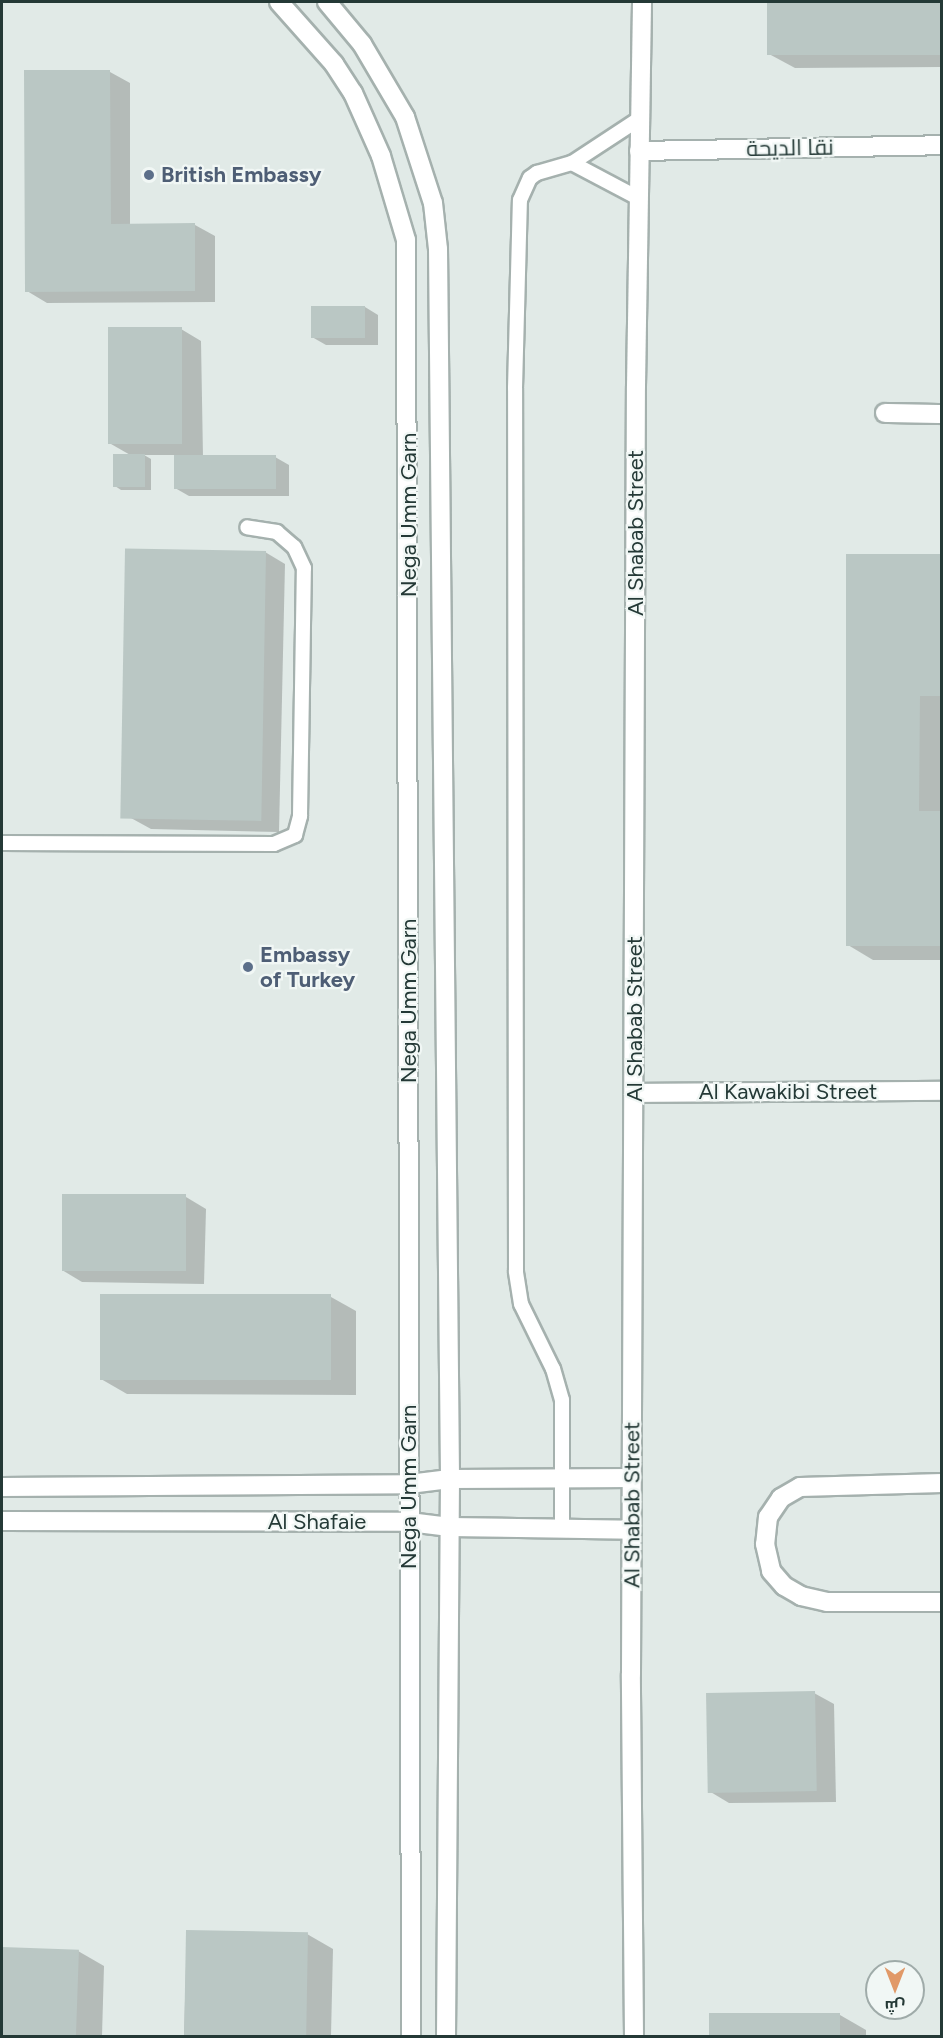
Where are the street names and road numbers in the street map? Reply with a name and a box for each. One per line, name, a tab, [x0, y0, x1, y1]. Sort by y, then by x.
street label: نقا الديحة	[746, 134, 834, 162]
street label: Nega Umm Garn	[396, 433, 422, 597]
street label: Al Shabab Street	[623, 450, 649, 616]
street label: Nega Umm Garn	[396, 919, 422, 1083]
street label: Al Shabab Street	[622, 936, 648, 1102]
street label: Al Kawakibi Street	[699, 1079, 877, 1105]
street label: Nega Umm Garn	[396, 1405, 422, 1569]
street label: Al Shabab Street	[619, 1422, 645, 1588]
street label: Al Shafaie	[268, 1509, 366, 1535]

